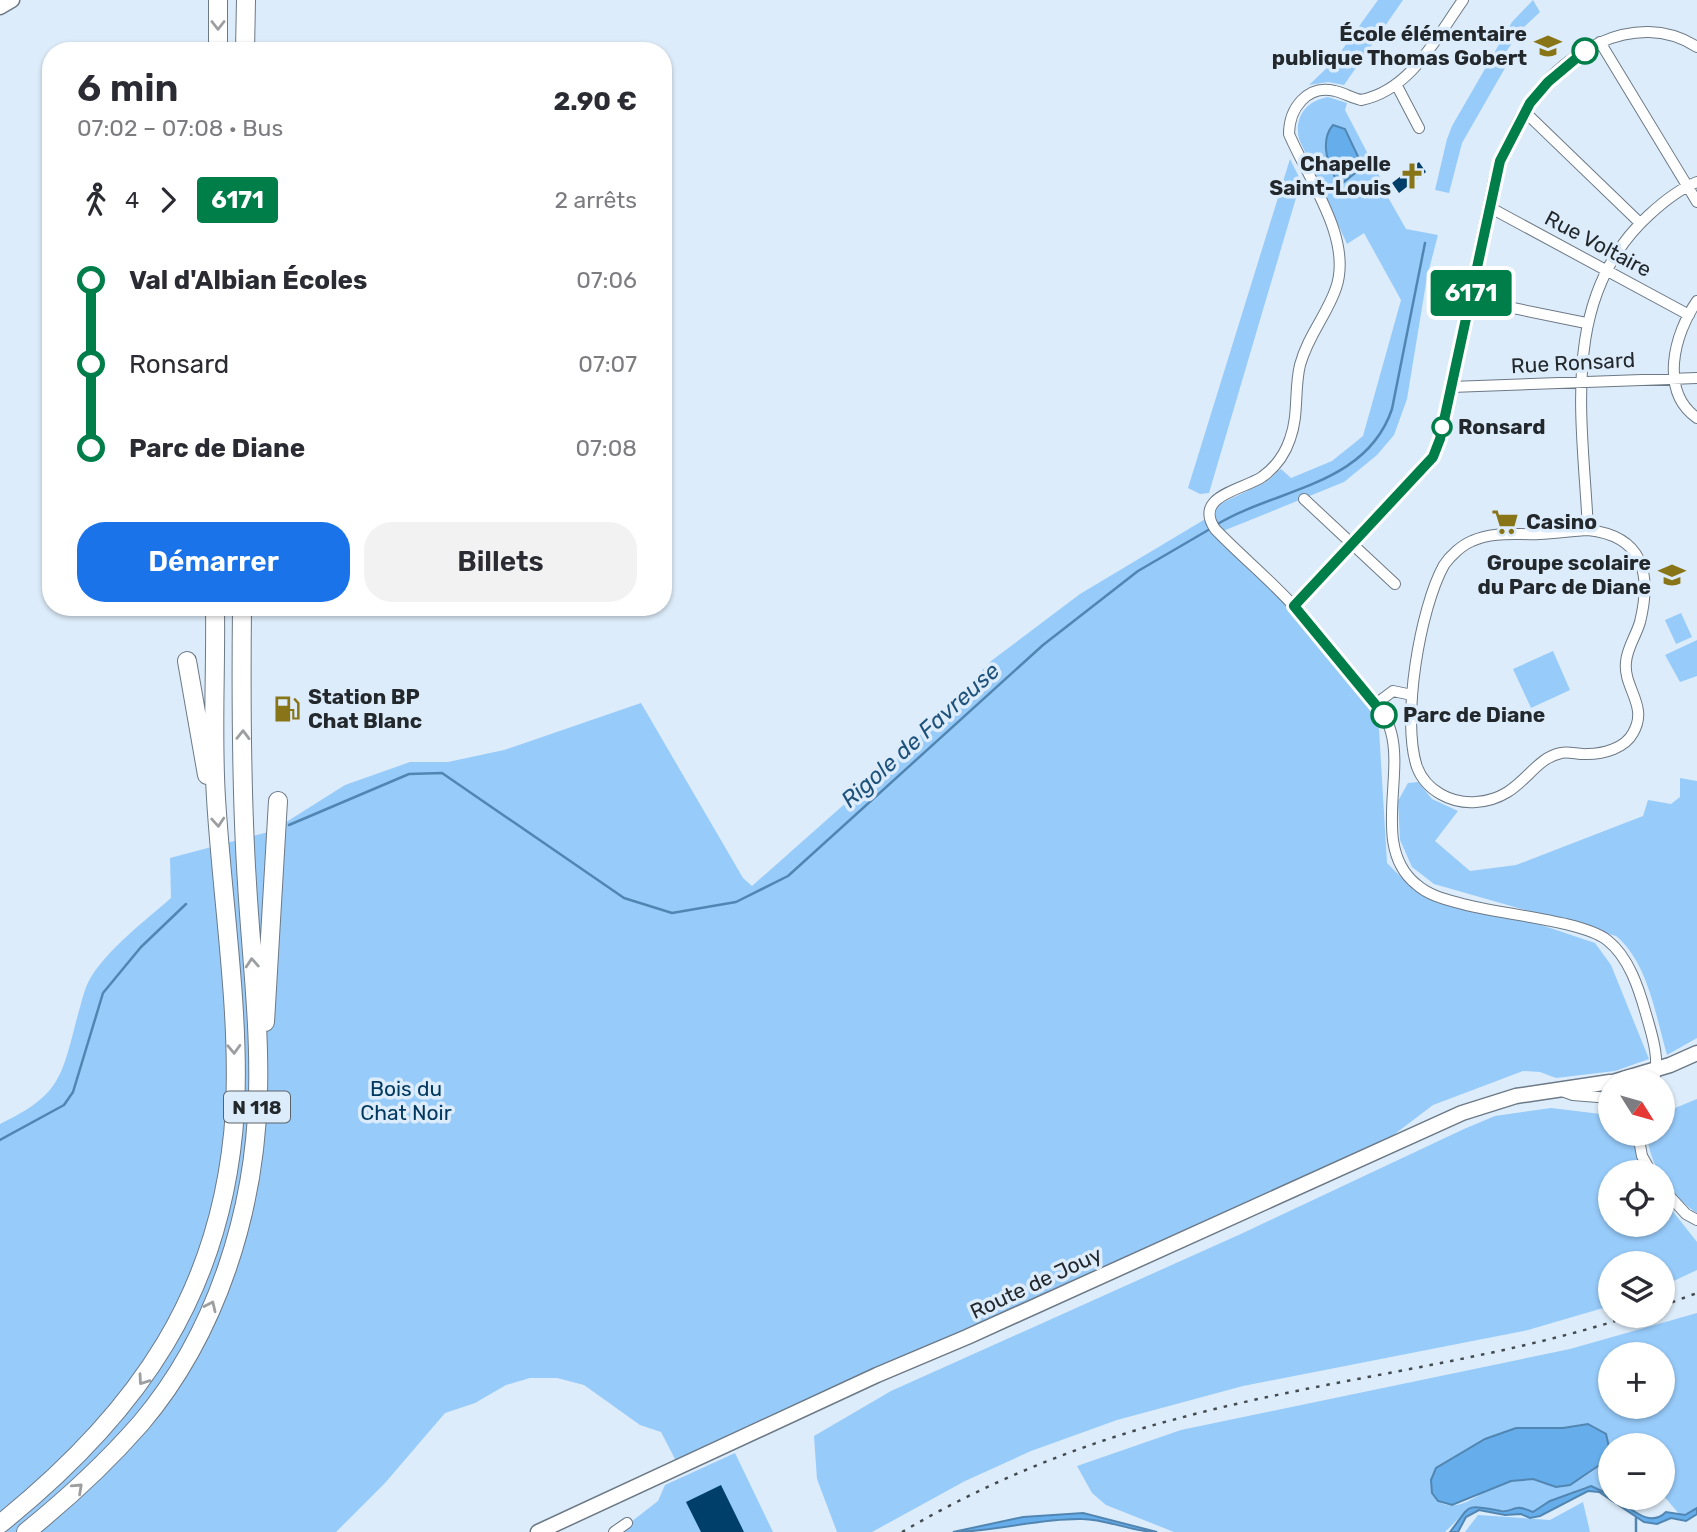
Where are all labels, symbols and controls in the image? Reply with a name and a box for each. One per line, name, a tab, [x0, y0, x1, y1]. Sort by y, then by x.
one-way arrow	[210, 21, 226, 31]
place label: École élémentaire publique Thomas Gobert	[1272, 21, 1527, 70]
school or university icon: École élémentaire publique Thomas Gobert	[1533, 31, 1563, 61]
unlabelled marker	[1572, 38, 1598, 64]
text: 6 min	[77, 65, 179, 111]
text: 2.90 €	[553, 86, 637, 117]
text: 07:02 – 07:08 · Bus	[77, 114, 283, 142]
place label: Chapelle Saint-Louis	[1269, 151, 1391, 200]
church icon: Chapelle Saint-Louis	[1397, 161, 1427, 191]
icon: walk	[77, 181, 115, 219]
icon: forward	[149, 181, 187, 219]
text: 4	[125, 186, 139, 214]
text: 6171	[211, 186, 264, 214]
text: 2 arrêts	[554, 186, 637, 214]
street label: Rue Voltaire	[1541, 205, 1656, 282]
text: Val d'Albian Écoles	[129, 265, 367, 296]
text: 07:06	[576, 266, 637, 294]
line badge: 6171	[1422, 270, 1520, 316]
text: 6171	[1445, 279, 1497, 307]
street label: Rue Ronsard	[1510, 347, 1636, 378]
text: Ronsard	[129, 349, 229, 380]
text: 07:07	[578, 350, 637, 378]
place label: Ronsard	[1458, 414, 1545, 439]
marker: Ronsard	[1432, 417, 1452, 437]
text: Parc de Diane	[129, 433, 305, 464]
text: 07:08	[575, 434, 637, 462]
supermarket icon: Casino	[1490, 507, 1520, 537]
place label: Casino	[1526, 509, 1597, 534]
button: Démarrer	[77, 522, 350, 602]
button: Billets	[364, 522, 637, 602]
place label: Groupe scolaire du Parc de Diane	[1478, 550, 1651, 599]
school or university icon: Groupe scolaire du Parc de Diane	[1657, 560, 1687, 590]
water label: Rigole de Favreuse	[835, 656, 1005, 813]
place label: Station BP Chat Blanc	[308, 684, 422, 733]
fuel station icon: Station BP Chat Blanc	[272, 694, 302, 724]
marker: Parc de Diane	[1371, 702, 1397, 728]
place label: Parc de Diane	[1403, 702, 1545, 727]
one-way arrow	[235, 730, 251, 740]
one-way arrow	[210, 817, 225, 828]
one-way arrow	[244, 957, 259, 968]
one-way arrow	[227, 1044, 242, 1055]
north arrow	[1598, 1069, 1675, 1146]
map controls	[1598, 1069, 1675, 1510]
park label: Bois du Chat Noir	[360, 1076, 452, 1125]
road number: N 118	[224, 1092, 290, 1122]
button: locate	[1598, 1160, 1675, 1237]
street label: Route de Jouy	[966, 1241, 1106, 1324]
button: layers	[1598, 1251, 1675, 1328]
one-way arrow	[203, 1301, 217, 1313]
button: +	[1598, 1342, 1675, 1419]
one-way arrow	[139, 1372, 151, 1385]
button: −	[1598, 1433, 1675, 1510]
one-way arrow	[70, 1483, 83, 1496]

